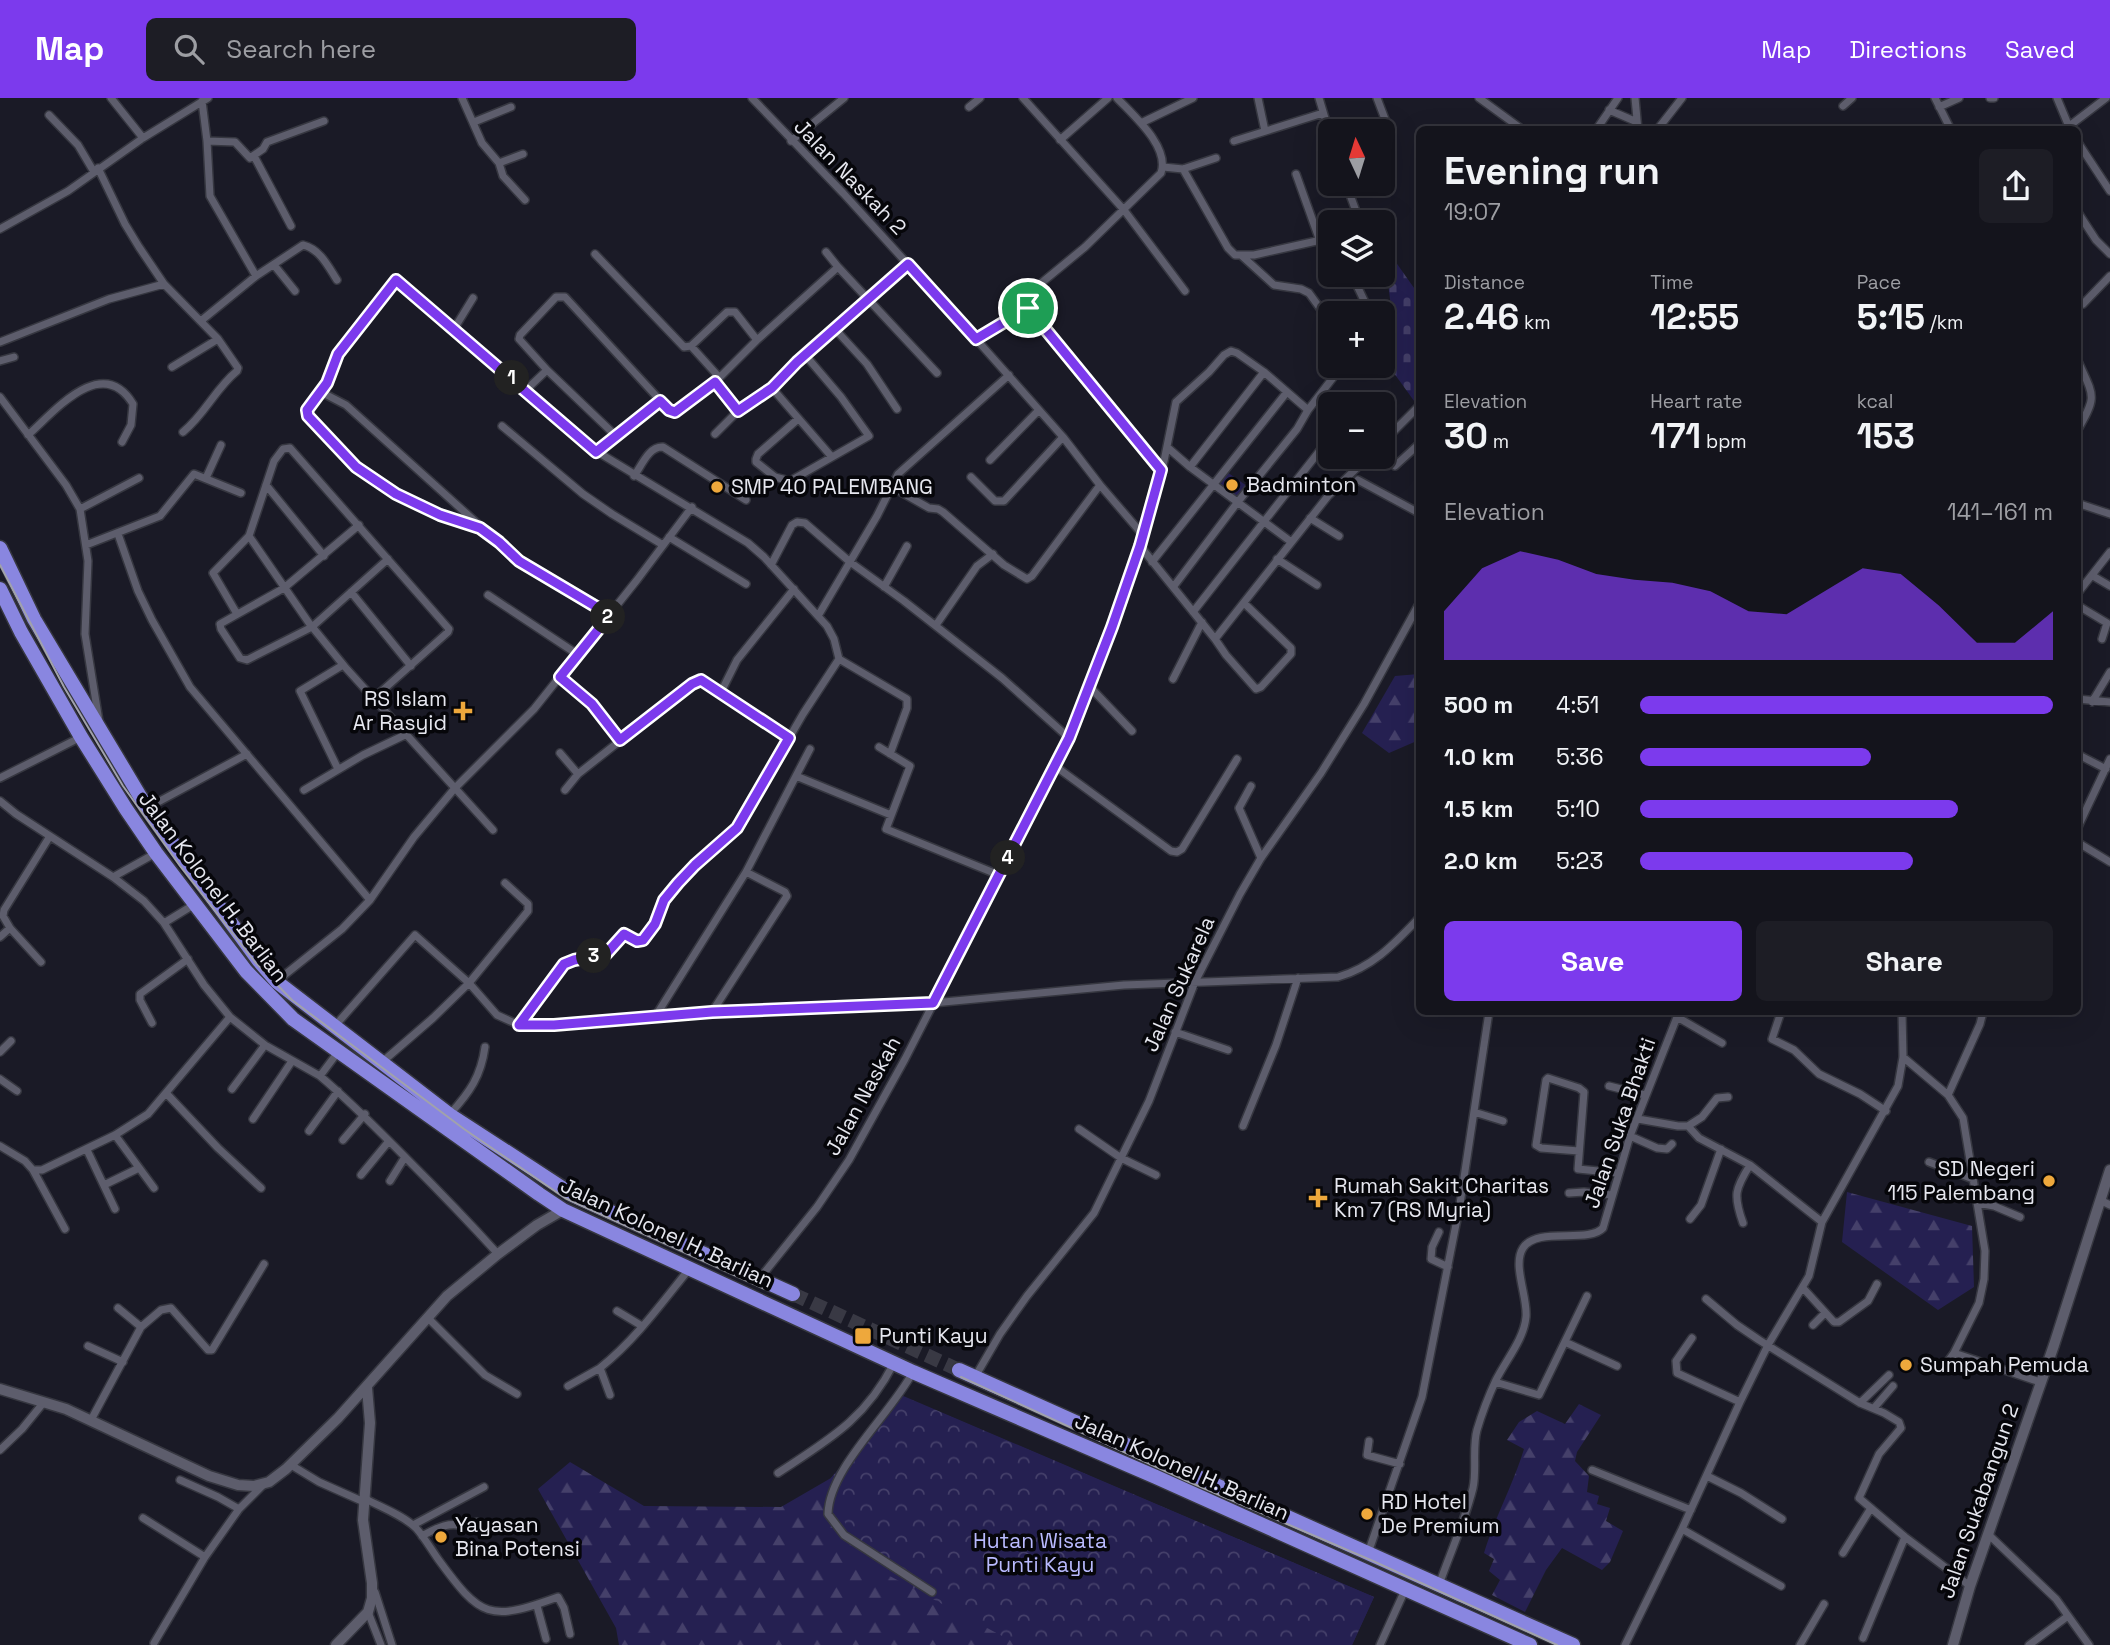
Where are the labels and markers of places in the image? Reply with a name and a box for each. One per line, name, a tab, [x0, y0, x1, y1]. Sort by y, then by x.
pin	[998, 278, 1058, 338]
pin: 1	[494, 360, 530, 396]
place label: Badminton	[1246, 471, 1356, 498]
place label: SMP 40 PALEMBANG	[731, 473, 933, 500]
marker: Badminton	[1224, 477, 1240, 493]
marker: SMP 40 PALEMBANG	[709, 479, 725, 495]
pin: 2	[590, 600, 626, 634]
place label: RS Islam Ar Rasyid	[353, 685, 447, 736]
marker: RS Islam Ar Rasyid	[453, 701, 473, 721]
pin: 4	[990, 840, 1026, 876]
pin: 3	[576, 938, 612, 974]
place label: SD Negeri 115 Palembang	[1887, 1155, 2035, 1206]
place label: Rumah Sakit Charitas Km 7 (RS Myria)	[1334, 1172, 1549, 1223]
marker: SD Negeri 115 Palembang	[2041, 1173, 2057, 1189]
marker: Rumah Sakit Charitas Km 7 (RS Myria)	[1308, 1188, 1328, 1208]
place label: Punti Kayu	[879, 1322, 988, 1349]
marker: Punti Kayu	[853, 1326, 873, 1346]
place label: Sumpah Pemuda	[1920, 1351, 2089, 1378]
marker: Sumpah Pemuda	[1898, 1357, 1914, 1373]
place label: RD Hotel De Premium	[1381, 1488, 1499, 1539]
marker: RD Hotel De Premium	[1359, 1506, 1375, 1522]
place label: Yayasan Bina Potensi	[455, 1511, 580, 1562]
marker: Yayasan Bina Potensi	[433, 1529, 449, 1545]

